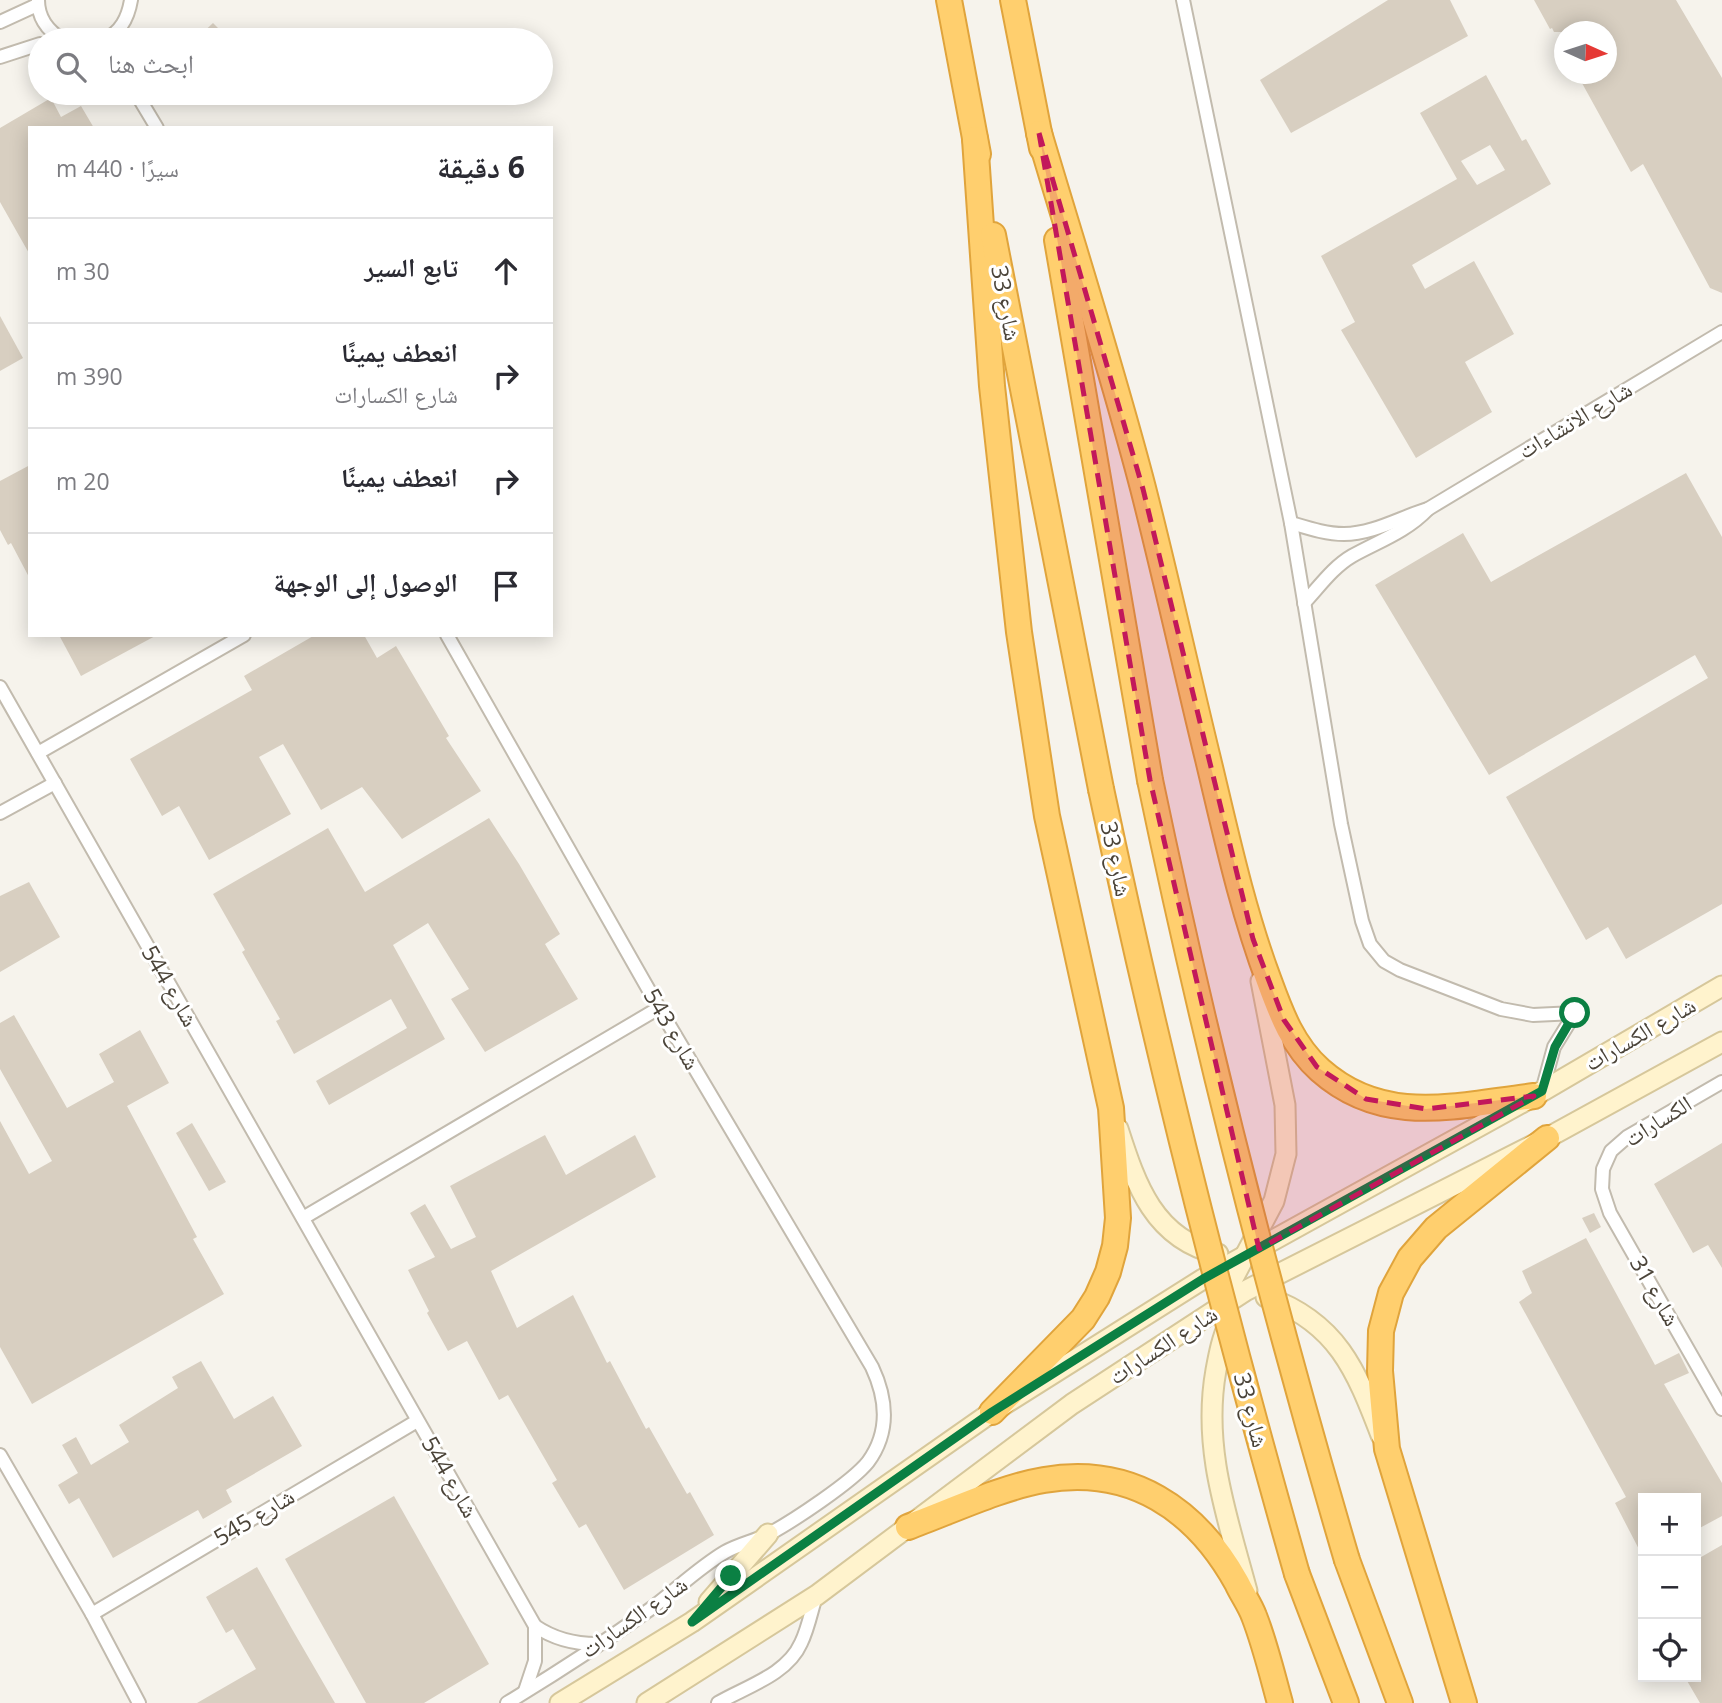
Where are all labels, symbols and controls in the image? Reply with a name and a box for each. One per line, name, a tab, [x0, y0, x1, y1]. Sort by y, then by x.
north arrow	[1554, 21, 1617, 84]
search box	[28, 28, 553, 105]
text: ابحث هنا	[108, 45, 194, 81]
icon: search	[52, 48, 90, 86]
text: 6 دقيقة	[437, 146, 525, 187]
text: سيرًا · 440 m	[56, 152, 179, 184]
text: تابع السير	[365, 249, 458, 285]
icon: ahead	[487, 252, 525, 290]
text: 30 m	[56, 255, 110, 287]
street label: شارع 33	[984, 262, 1030, 343]
text: انعطف يمينًا	[341, 334, 458, 370]
icon: right	[487, 357, 525, 395]
text: 390 m	[56, 360, 123, 392]
street label: شارع الانشاءات	[1511, 373, 1637, 466]
text: شارع الكسارات	[334, 378, 458, 410]
text: انعطف يمينًا	[341, 459, 458, 495]
icon: right	[487, 462, 525, 500]
text: 20 m	[56, 465, 110, 497]
text: الوصول إلى الوجهة	[274, 564, 458, 600]
icon: arrive	[487, 567, 525, 605]
street label: شارع 33	[1093, 818, 1141, 899]
street label: شارع 544	[135, 939, 207, 1032]
street label: شارع 543	[637, 982, 709, 1075]
street label: شارع الكسارات	[1578, 988, 1701, 1078]
route start	[1559, 997, 1590, 1028]
street label: الكسارات	[1618, 1087, 1697, 1153]
street label: شارع 31	[1623, 1250, 1689, 1331]
street label: شارع الكسارات	[1102, 1297, 1223, 1391]
street label: شارع 33	[1227, 1369, 1277, 1451]
street label: شارع 544	[415, 1430, 487, 1523]
street label: شارع 545	[207, 1479, 300, 1553]
map controls	[1638, 1493, 1701, 1682]
button: +	[1638, 1493, 1701, 1556]
button: −	[1638, 1556, 1701, 1619]
route end	[715, 1560, 746, 1591]
street label: شارع الكسارات	[574, 1568, 693, 1665]
button: locate	[1638, 1619, 1701, 1682]

